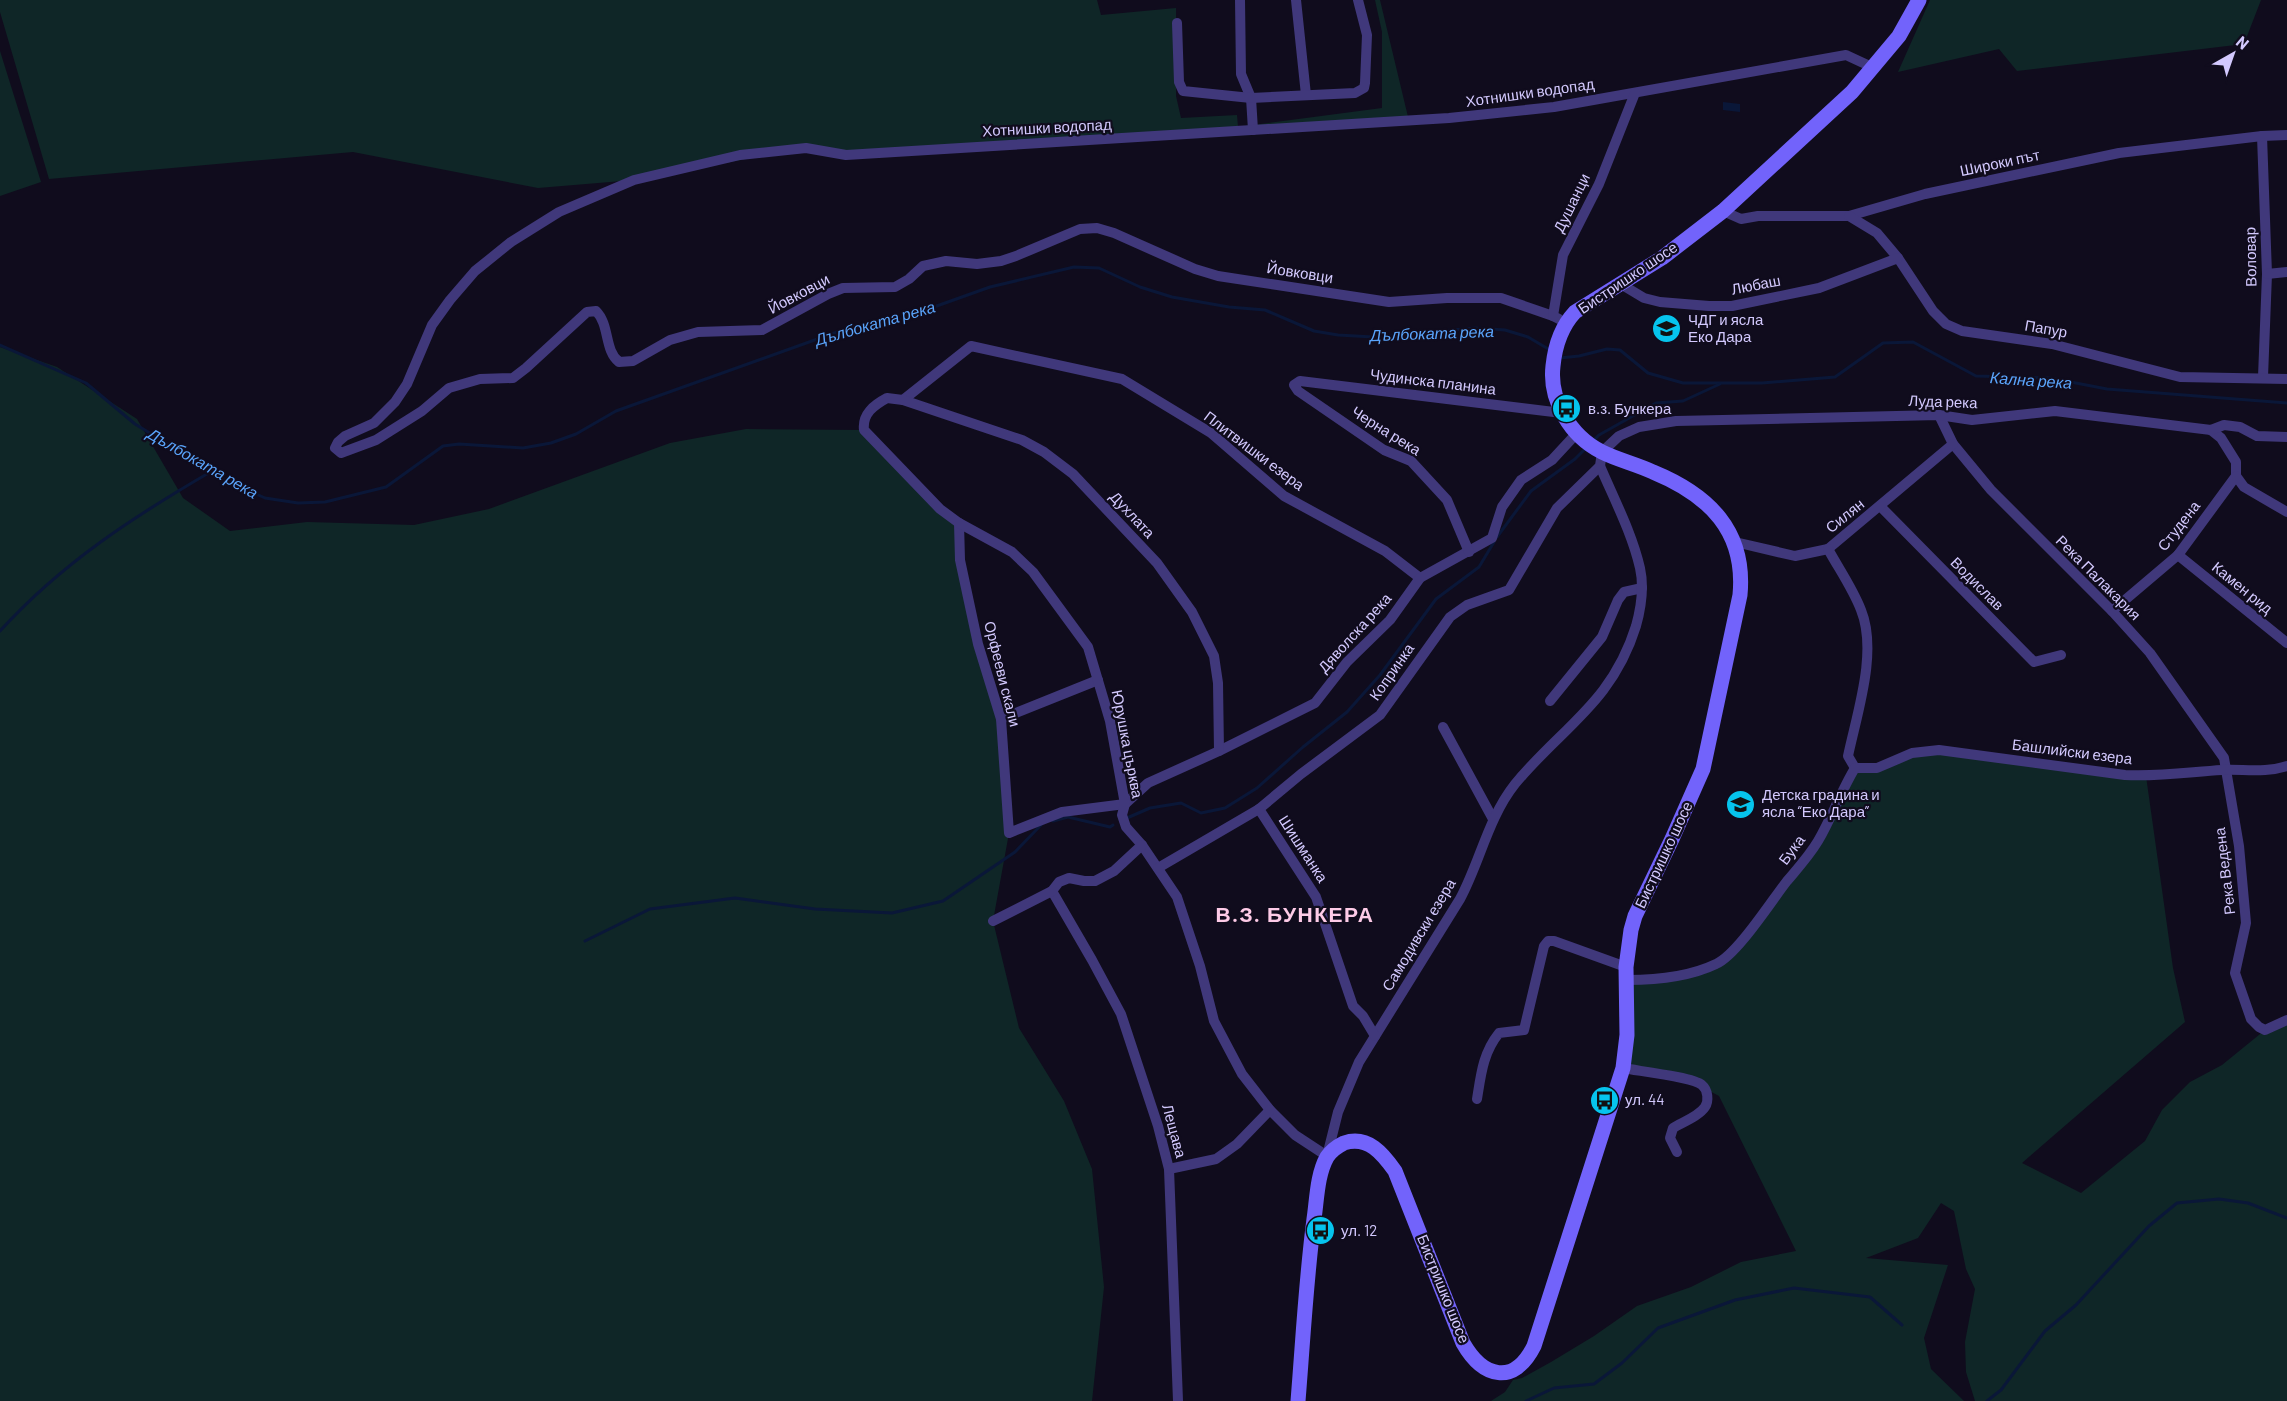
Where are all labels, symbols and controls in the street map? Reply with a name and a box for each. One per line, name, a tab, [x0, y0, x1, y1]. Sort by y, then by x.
north arrow	[2203, 24, 2263, 84]
text: N	[2233, 31, 2253, 53]
street label: Хотнишки водопад	[1464, 74, 1595, 110]
street label: Хотнишки водопад	[982, 115, 1112, 139]
street label: Широки път	[1958, 145, 2041, 179]
street label: Душанци	[1549, 170, 1593, 235]
street label: Воловар	[2240, 227, 2260, 287]
street label: Бистришко шосе	[1574, 237, 1680, 317]
street label: Йовковци	[1266, 258, 1335, 286]
street label: Йовковци	[765, 269, 832, 317]
street label: Любаш	[1730, 270, 1782, 298]
water label: Дълбоката река	[811, 296, 937, 349]
place label: ЧДГ и ясла Еко Дара	[1688, 310, 1764, 345]
school or university icon: ЧДГ и ясла Еко Дара	[1651, 313, 1683, 345]
street label: Папур	[2023, 315, 2069, 341]
water label: Дълбоката река	[1368, 321, 1494, 344]
street label: Чудинска планина	[1369, 364, 1498, 398]
water label: Кална река	[1989, 367, 2073, 392]
street label: Луда река	[1908, 391, 1978, 411]
bus stop icon: в.з. Бункера	[1551, 393, 1583, 425]
place label: в.з. Бункера	[1588, 399, 1672, 417]
street label: Черна река	[1349, 402, 1425, 459]
street label: Плитвишки езера	[1201, 407, 1309, 494]
water label: Дълбоката река	[143, 422, 262, 502]
street label: Духлата	[1107, 487, 1159, 542]
street label: Силян	[1821, 494, 1867, 536]
street label: Студена	[2153, 496, 2204, 554]
street label: Река Палакария	[2053, 531, 2145, 623]
street label: Водислав	[1947, 553, 2008, 614]
street label: Камен рид	[2209, 557, 2277, 617]
street label: Дяволска река	[1314, 588, 1395, 676]
street label: Орфееви скали	[981, 619, 1025, 728]
street label: Копринка	[1365, 639, 1418, 703]
street label: Юрушка църква	[1109, 688, 1147, 800]
street label: Башлийски езера	[2011, 735, 2134, 767]
place label: Детска градина и ясла “Еко Дара”	[1762, 785, 1880, 820]
school or university icon: Детска градина и ясла “Еко Дара”	[1725, 788, 1757, 820]
street label: Бистришко шосе	[1631, 798, 1696, 911]
street label: Шишманка	[1276, 812, 1333, 886]
street label: Река Ведена	[2210, 826, 2238, 916]
street label: Бука	[1774, 831, 1808, 868]
street label: Самодивски езера	[1378, 875, 1459, 994]
district label: В.З. БУНКЕРА	[1216, 901, 1374, 926]
bus stop icon: ул. 44	[1588, 1084, 1620, 1116]
place label: ул. 44	[1625, 1090, 1665, 1108]
street label: Лещава	[1159, 1102, 1191, 1160]
bus stop icon: ул. 12	[1304, 1215, 1336, 1247]
place label: ул. 12	[1341, 1221, 1377, 1239]
street label: Бистришко шосе	[1414, 1232, 1474, 1346]

